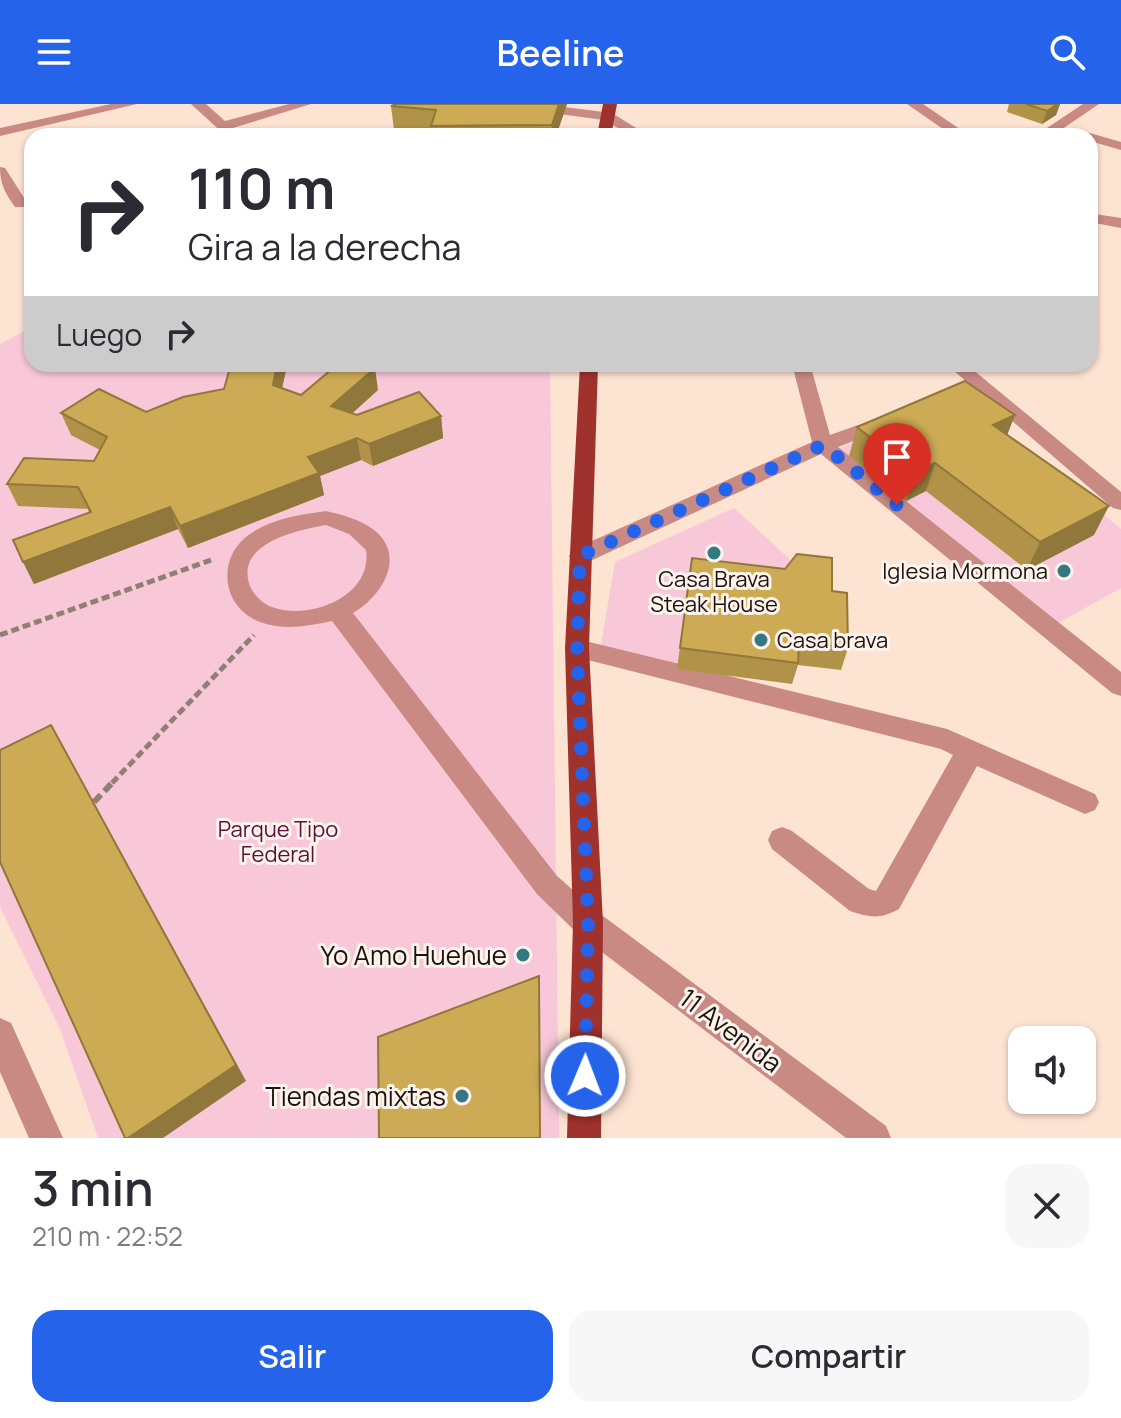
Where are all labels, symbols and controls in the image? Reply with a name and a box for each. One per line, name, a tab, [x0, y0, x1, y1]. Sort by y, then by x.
text: Beeline	[497, 28, 624, 77]
icon: menu	[32, 30, 76, 74]
icon: search	[1045, 30, 1089, 74]
text: 110 m	[188, 149, 335, 226]
icon: right	[56, 160, 160, 264]
text: Gira a la derecha	[188, 222, 461, 271]
icon: right	[158, 312, 202, 356]
text: Luego	[56, 314, 142, 355]
pin	[863, 423, 931, 505]
icon: arrive	[875, 435, 919, 479]
marker: Casa Brava Steak House	[705, 544, 723, 562]
place label: Iglesia Mormona	[882, 556, 1048, 586]
marker: Iglesia Mormona	[1055, 562, 1073, 580]
place label: Casa Brava Steak House	[650, 564, 778, 619]
place label: Casa brava	[777, 625, 888, 655]
marker: Casa brava	[752, 631, 770, 649]
park label: Parque Tipo Federal	[218, 814, 338, 869]
place label: Yo Amo Huehue	[321, 937, 507, 973]
marker: Yo Amo Huehue	[514, 946, 532, 964]
street label: 11 Avenida	[672, 980, 790, 1080]
map controls	[1008, 1026, 1096, 1114]
button: sound	[1008, 1026, 1096, 1114]
position arrow	[543, 1034, 627, 1118]
place label: Tiendas mixtas	[265, 1078, 446, 1114]
marker: Tiendas mixtas	[453, 1087, 471, 1105]
text: 3 min	[32, 1155, 154, 1220]
button: close	[1005, 1164, 1089, 1248]
text: 210 m · 22:52	[32, 1218, 183, 1254]
button: Salir	[32, 1310, 553, 1402]
button: Compartir	[569, 1310, 1089, 1402]

